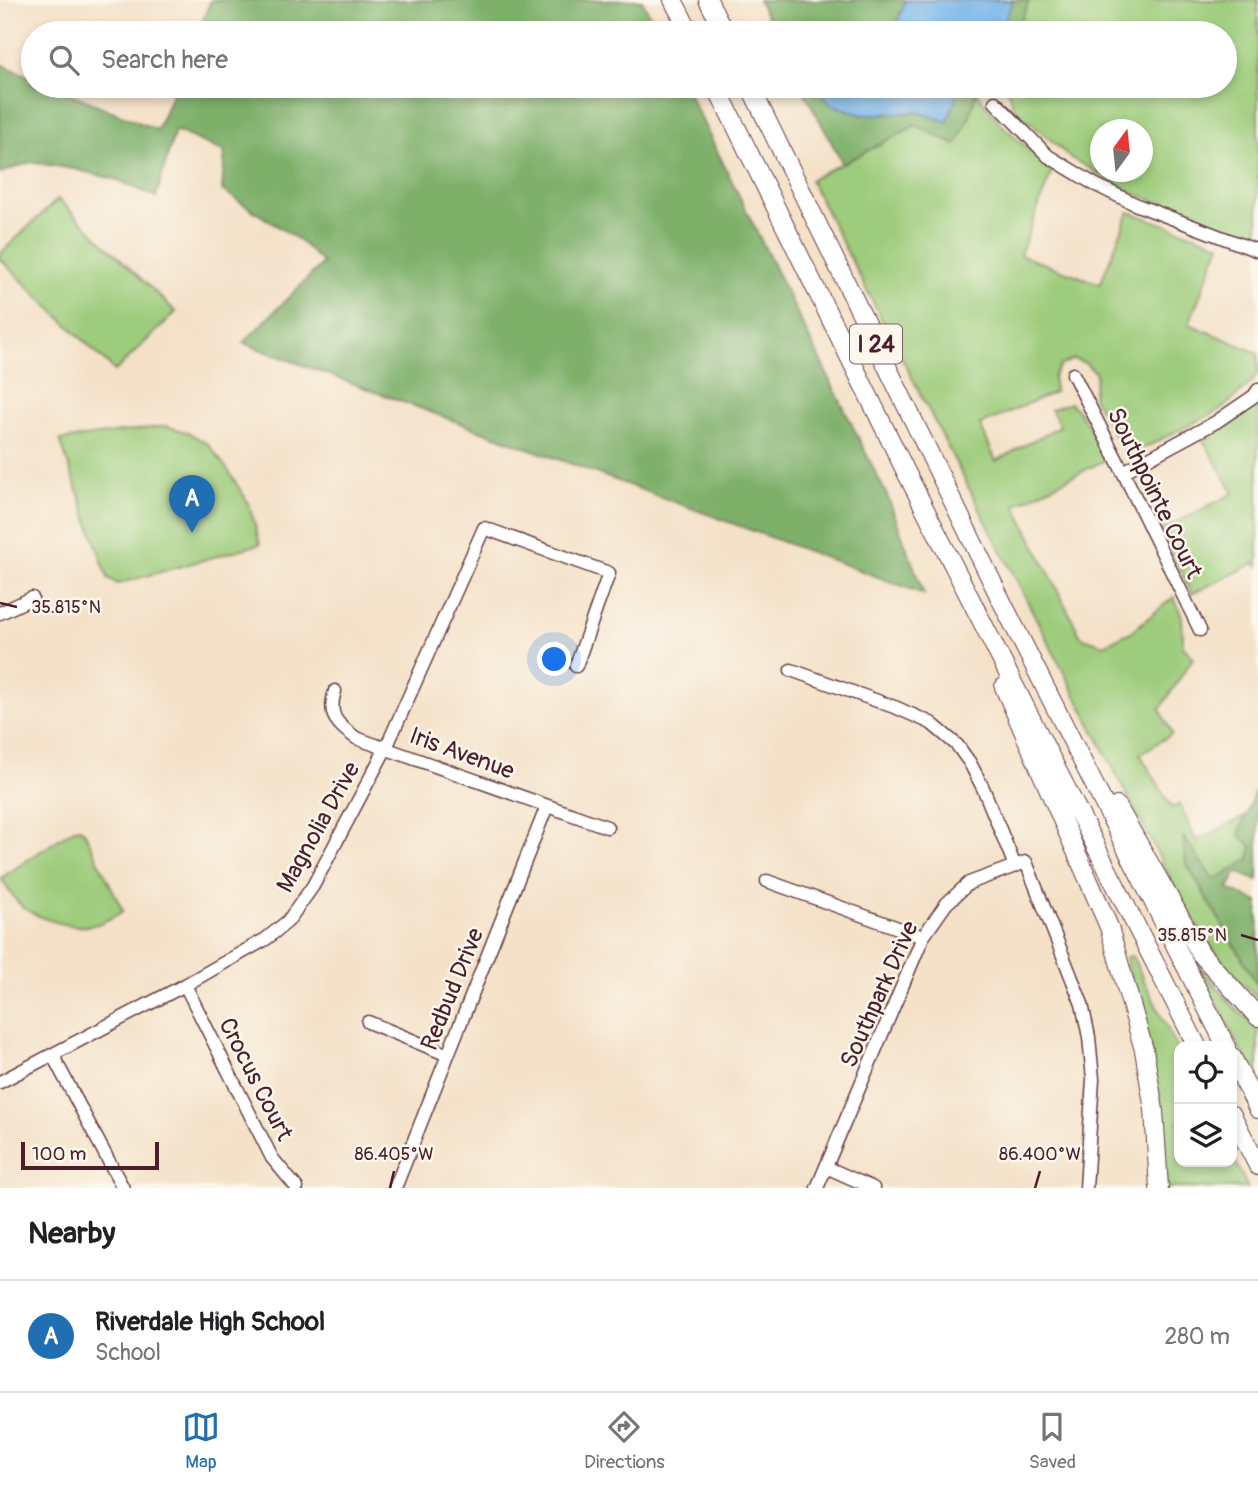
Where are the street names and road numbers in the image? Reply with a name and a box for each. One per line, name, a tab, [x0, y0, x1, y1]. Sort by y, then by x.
road number: I 24	[850, 324, 902, 364]
street label: Southpointe Court	[1101, 403, 1209, 584]
street label: Iris Avenue	[406, 721, 518, 786]
street label: Magnolia Drive	[271, 757, 366, 898]
street label: Southpark Drive	[834, 916, 925, 1072]
street label: Redbud Drive	[415, 924, 490, 1055]
street label: Crocus Court	[212, 1013, 299, 1146]

